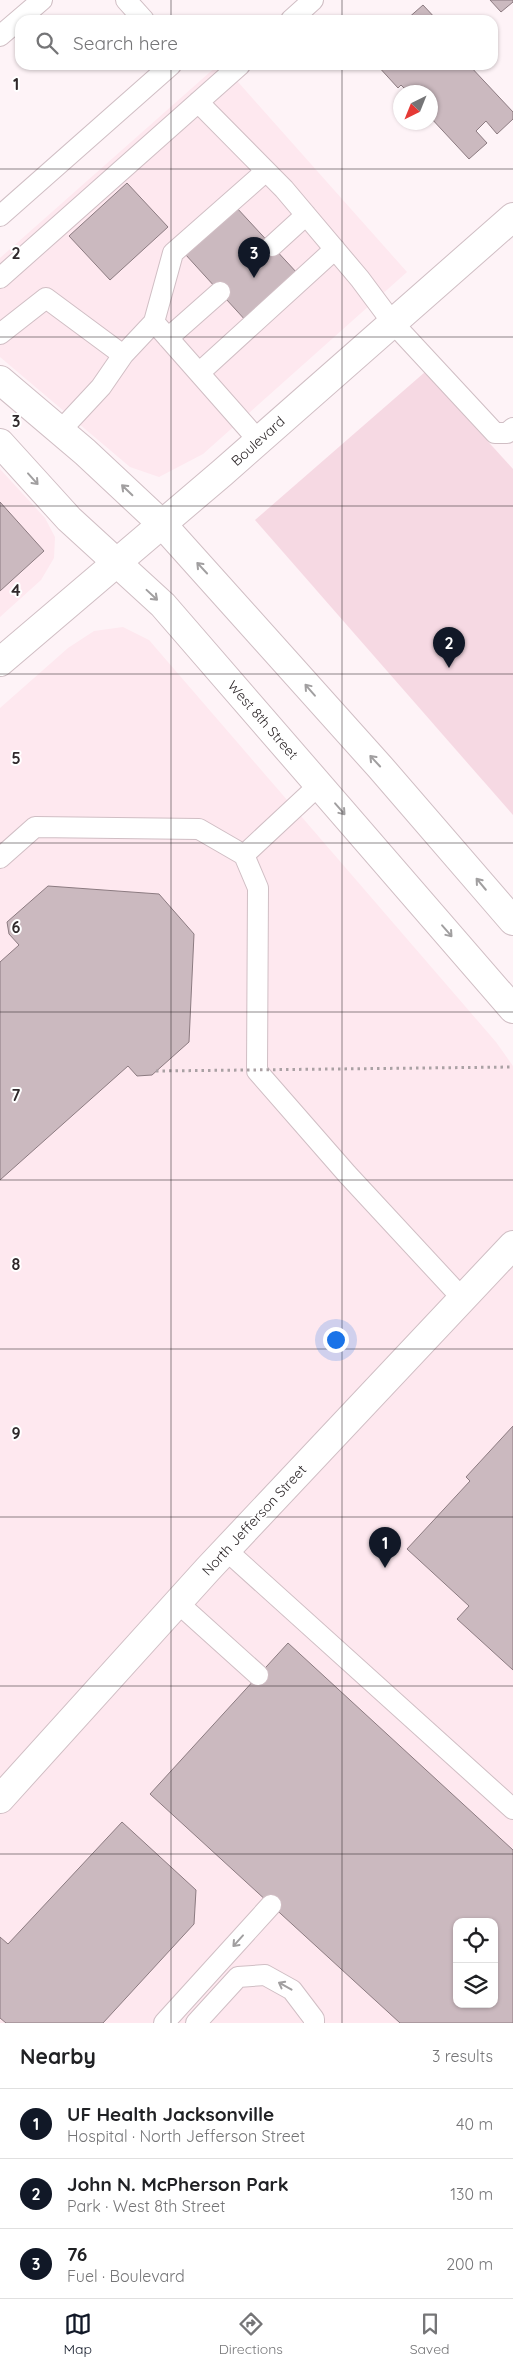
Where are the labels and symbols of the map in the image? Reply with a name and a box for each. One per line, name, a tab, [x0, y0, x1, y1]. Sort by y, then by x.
text: 1	[13, 74, 19, 94]
north arrow	[393, 85, 438, 130]
pin: 3	[238, 237, 270, 278]
text: 2	[11, 243, 21, 263]
text: 3	[12, 411, 20, 431]
street label: Boulevard	[228, 412, 288, 470]
one-way arrow	[27, 473, 38, 486]
one-way arrow	[121, 484, 133, 496]
one-way arrow	[196, 562, 208, 574]
text: 4	[11, 580, 21, 600]
one-way arrow	[146, 589, 159, 601]
pin: 2	[433, 627, 465, 668]
street label: West 8th Street	[224, 677, 302, 763]
one-way arrow	[304, 683, 316, 696]
text: 5	[11, 748, 21, 768]
one-way arrow	[369, 755, 381, 768]
one-way arrow	[335, 803, 346, 816]
one-way arrow	[476, 878, 487, 891]
text: 6	[12, 917, 21, 937]
one-way arrow	[442, 925, 453, 938]
text: 7	[12, 1085, 21, 1105]
text: 8	[12, 1254, 21, 1274]
your location	[323, 1327, 349, 1353]
text: 9	[11, 1423, 21, 1443]
street label: North Jefferson Street	[198, 1461, 310, 1579]
pin: 1	[369, 1527, 401, 1568]
one-way arrow	[232, 1934, 244, 1947]
one-way arrow	[278, 1980, 293, 1990]

